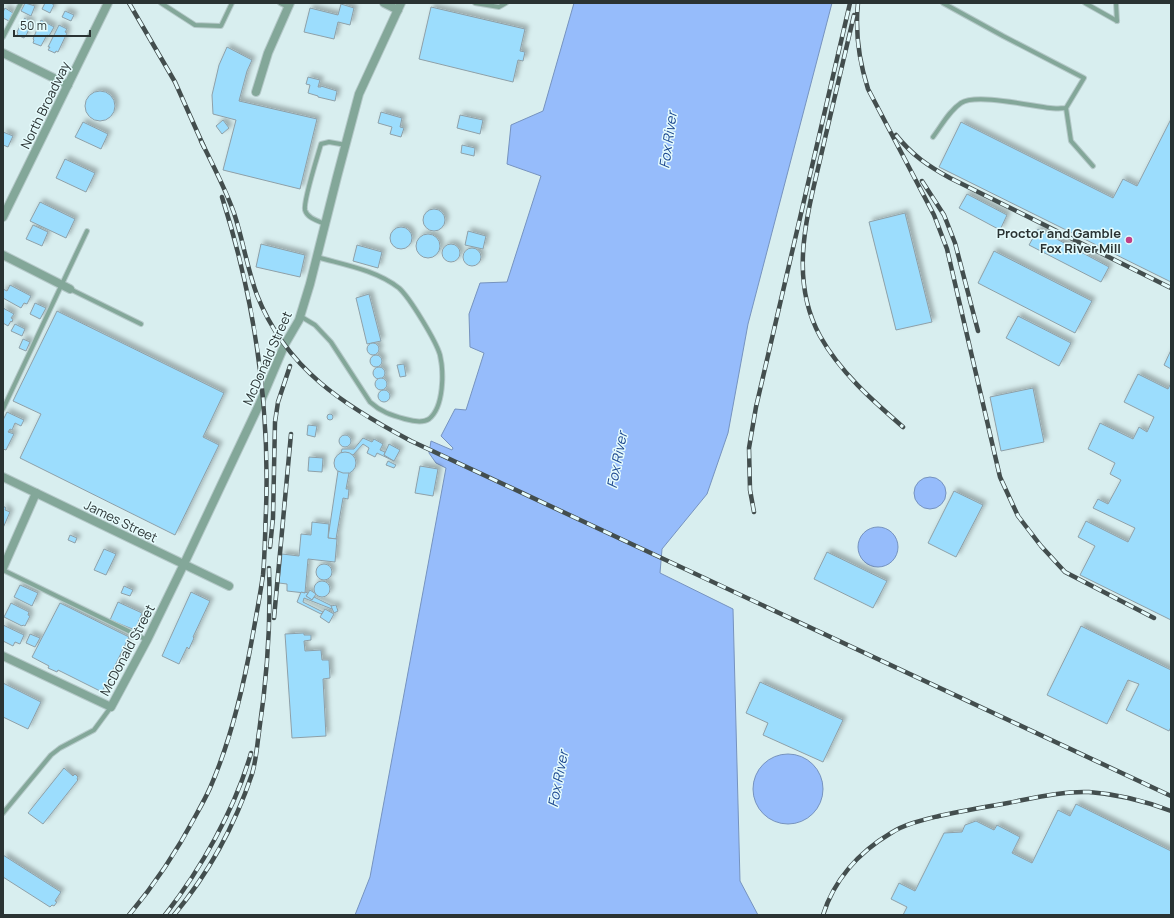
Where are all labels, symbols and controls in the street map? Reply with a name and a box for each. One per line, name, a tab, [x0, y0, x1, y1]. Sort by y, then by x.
scale bar	[14, 12, 90, 38]
text: 50 m	[20, 17, 47, 34]
street label: North Broadway	[16, 58, 74, 152]
water label: Fox River	[654, 108, 681, 170]
place label: Proctor and Gamble Fox River Mill	[997, 224, 1121, 257]
marker: Proctor and Gamble Fox River Mill	[1124, 235, 1134, 245]
street label: McDonald Street	[238, 308, 296, 408]
water label: Fox River	[602, 428, 632, 490]
street label: James Street	[81, 495, 161, 547]
street label: McDonald Street	[95, 601, 159, 699]
water label: Fox River	[543, 747, 573, 809]

